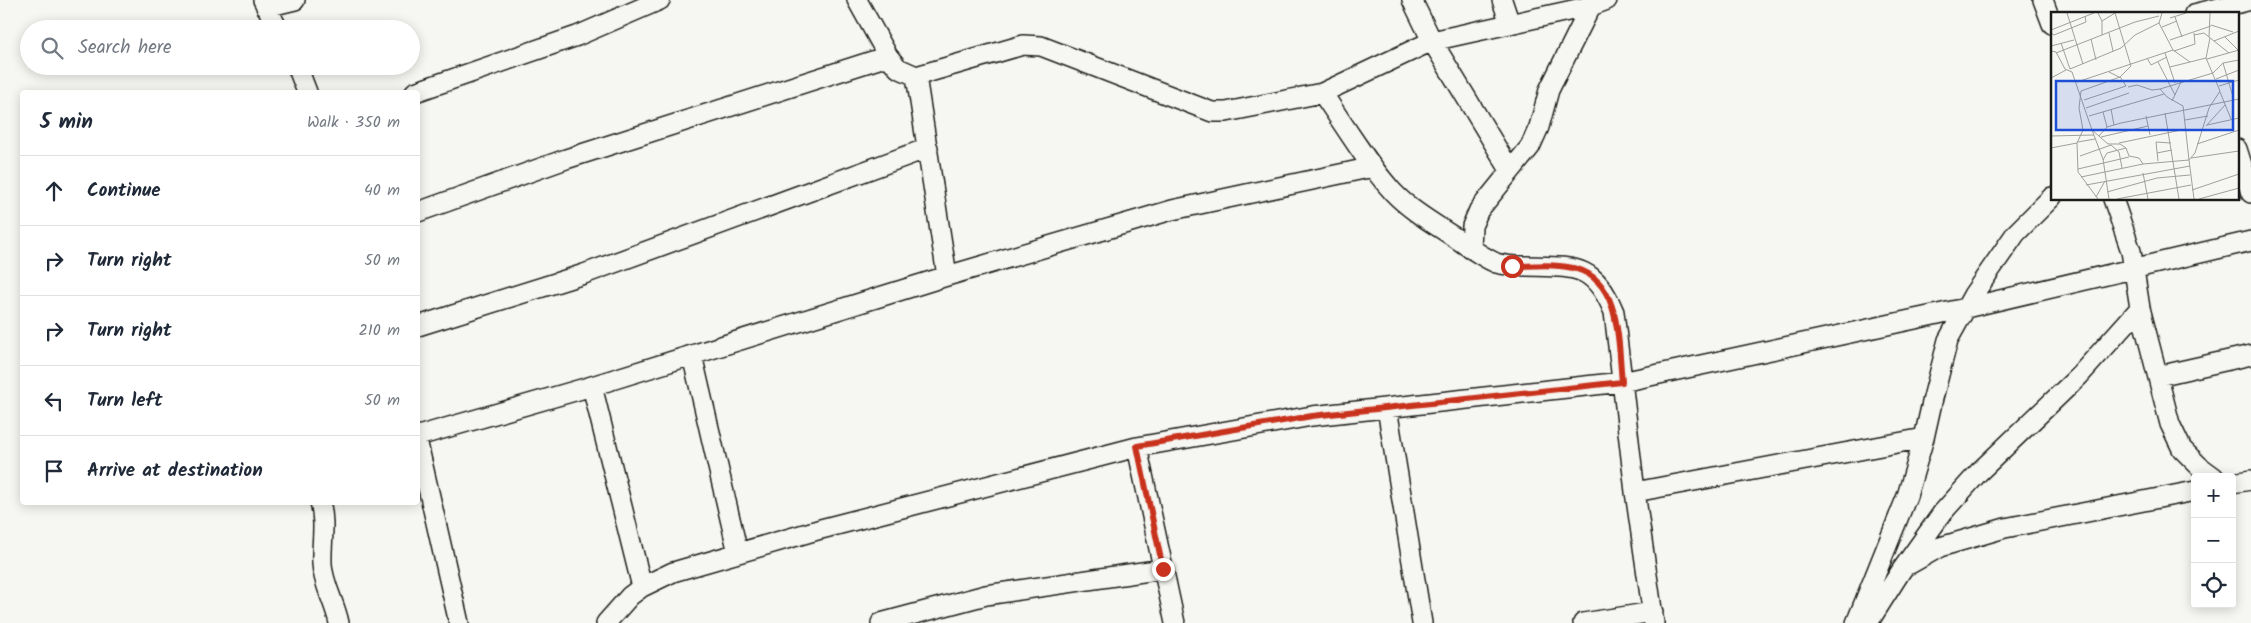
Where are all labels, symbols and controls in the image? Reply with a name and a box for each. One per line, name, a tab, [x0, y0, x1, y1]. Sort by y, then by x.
inset map	[2051, 12, 2238, 200]
search box	[20, 20, 420, 75]
text: Search here	[78, 33, 172, 63]
icon: search	[38, 34, 66, 62]
text: 5 min	[40, 106, 93, 139]
text: Walk · 350 m	[307, 110, 400, 135]
text: Continue	[87, 176, 160, 206]
icon: ahead	[40, 177, 68, 205]
text: 40 m	[364, 178, 400, 203]
text: Turn right	[87, 246, 172, 276]
icon: right	[40, 247, 68, 275]
text: 50 m	[364, 248, 400, 273]
route start	[1501, 255, 1524, 278]
text: Turn right	[87, 316, 172, 346]
icon: right	[40, 317, 68, 345]
text: 210 m	[359, 318, 400, 343]
text: Turn left	[87, 386, 162, 416]
icon: left	[40, 387, 68, 415]
text: 50 m	[364, 388, 400, 413]
text: Arrive at destination	[87, 456, 263, 486]
icon: arrive	[40, 457, 68, 485]
map controls	[2191, 473, 2236, 608]
button: +	[2191, 473, 2236, 518]
button: −	[2191, 518, 2236, 563]
route end	[1152, 558, 1175, 581]
button: locate	[2191, 563, 2236, 608]

